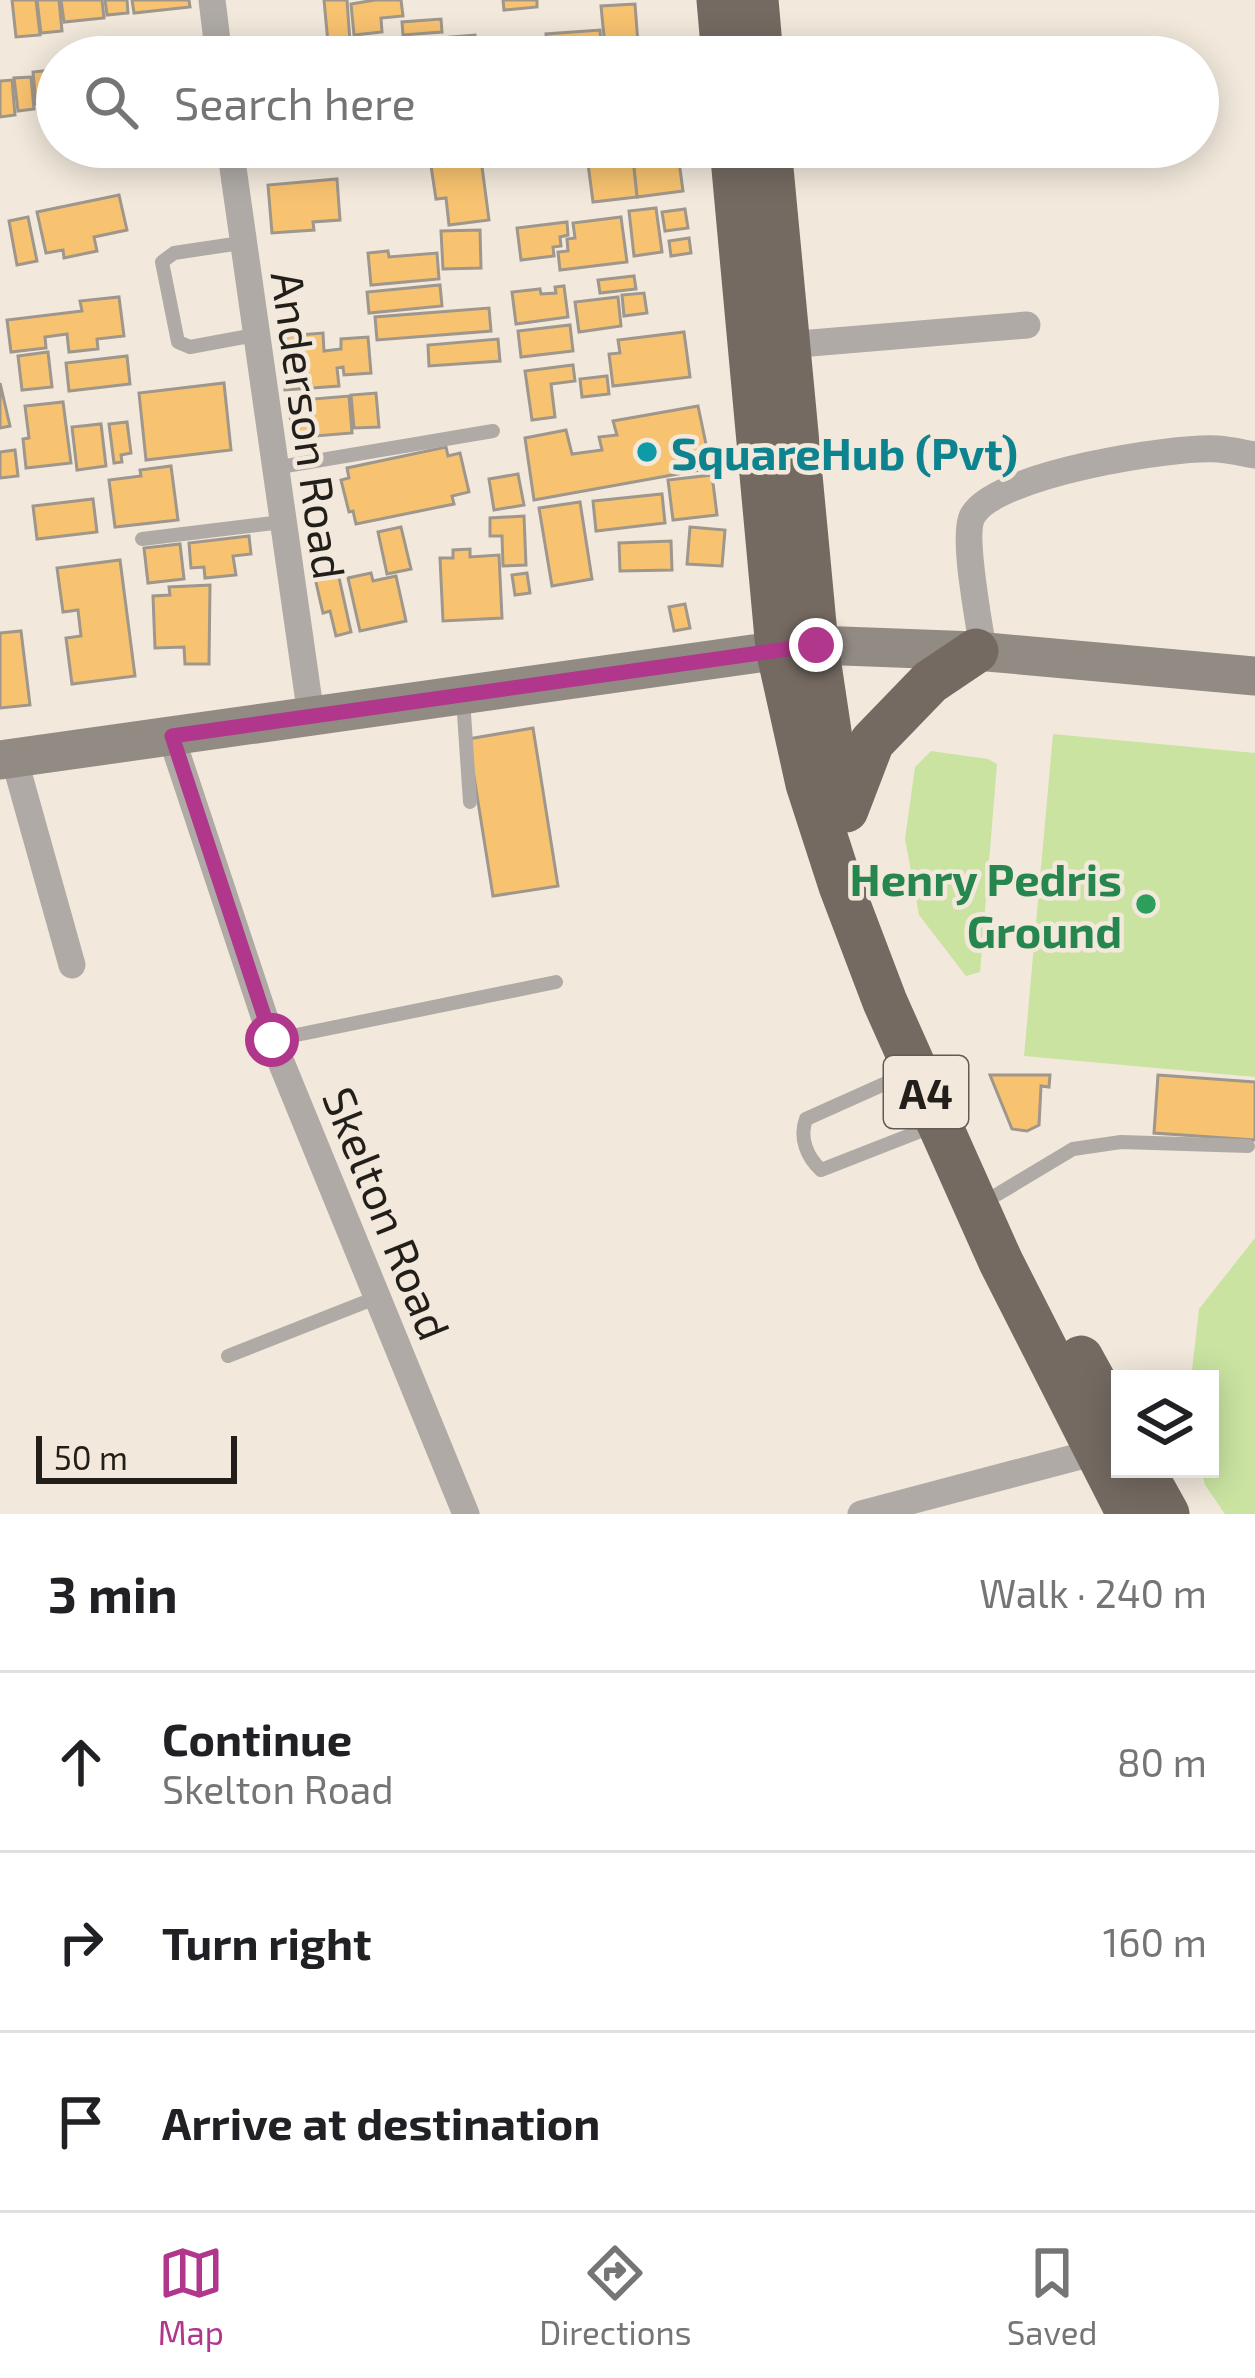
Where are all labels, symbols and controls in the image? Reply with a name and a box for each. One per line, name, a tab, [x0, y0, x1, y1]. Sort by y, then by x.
search box	[36, 36, 1219, 168]
icon: search	[78, 69, 144, 135]
text: Search here	[174, 75, 416, 129]
street label: Anderson Road	[262, 268, 358, 582]
place label: SquareHub (Pvt)	[671, 425, 1018, 479]
marker: SquareHub (Pvt)	[634, 439, 660, 465]
route end	[789, 618, 843, 672]
place label: Henry Pedris Ground	[850, 851, 1122, 957]
marker: Henry Pedris Ground	[1133, 891, 1159, 917]
route start	[245, 1013, 299, 1067]
road number: A4	[884, 1056, 968, 1128]
street label: Skelton Road	[313, 1079, 463, 1347]
map controls	[1111, 1370, 1219, 1478]
button: layers	[1111, 1370, 1219, 1478]
scale bar	[36, 1430, 237, 1483]
text: 50 m	[54, 1437, 128, 1477]
text: 3 min	[48, 1562, 178, 1623]
text: Walk · 240 m	[979, 1569, 1207, 1616]
text: Continue	[162, 1711, 352, 1765]
icon: ahead	[48, 1729, 114, 1795]
text: 80 m	[1117, 1738, 1207, 1785]
text: Skelton Road	[162, 1765, 394, 1812]
icon: right	[48, 1909, 114, 1975]
text: Turn right	[162, 1915, 371, 1969]
text: 160 m	[1103, 1918, 1207, 1965]
icon: arrive	[48, 2089, 114, 2155]
text: Arrive at destination	[162, 2095, 600, 2149]
tab: Map	[158, 2240, 224, 2352]
tab: Directions	[539, 2240, 691, 2352]
tab: Saved	[1007, 2240, 1097, 2352]

